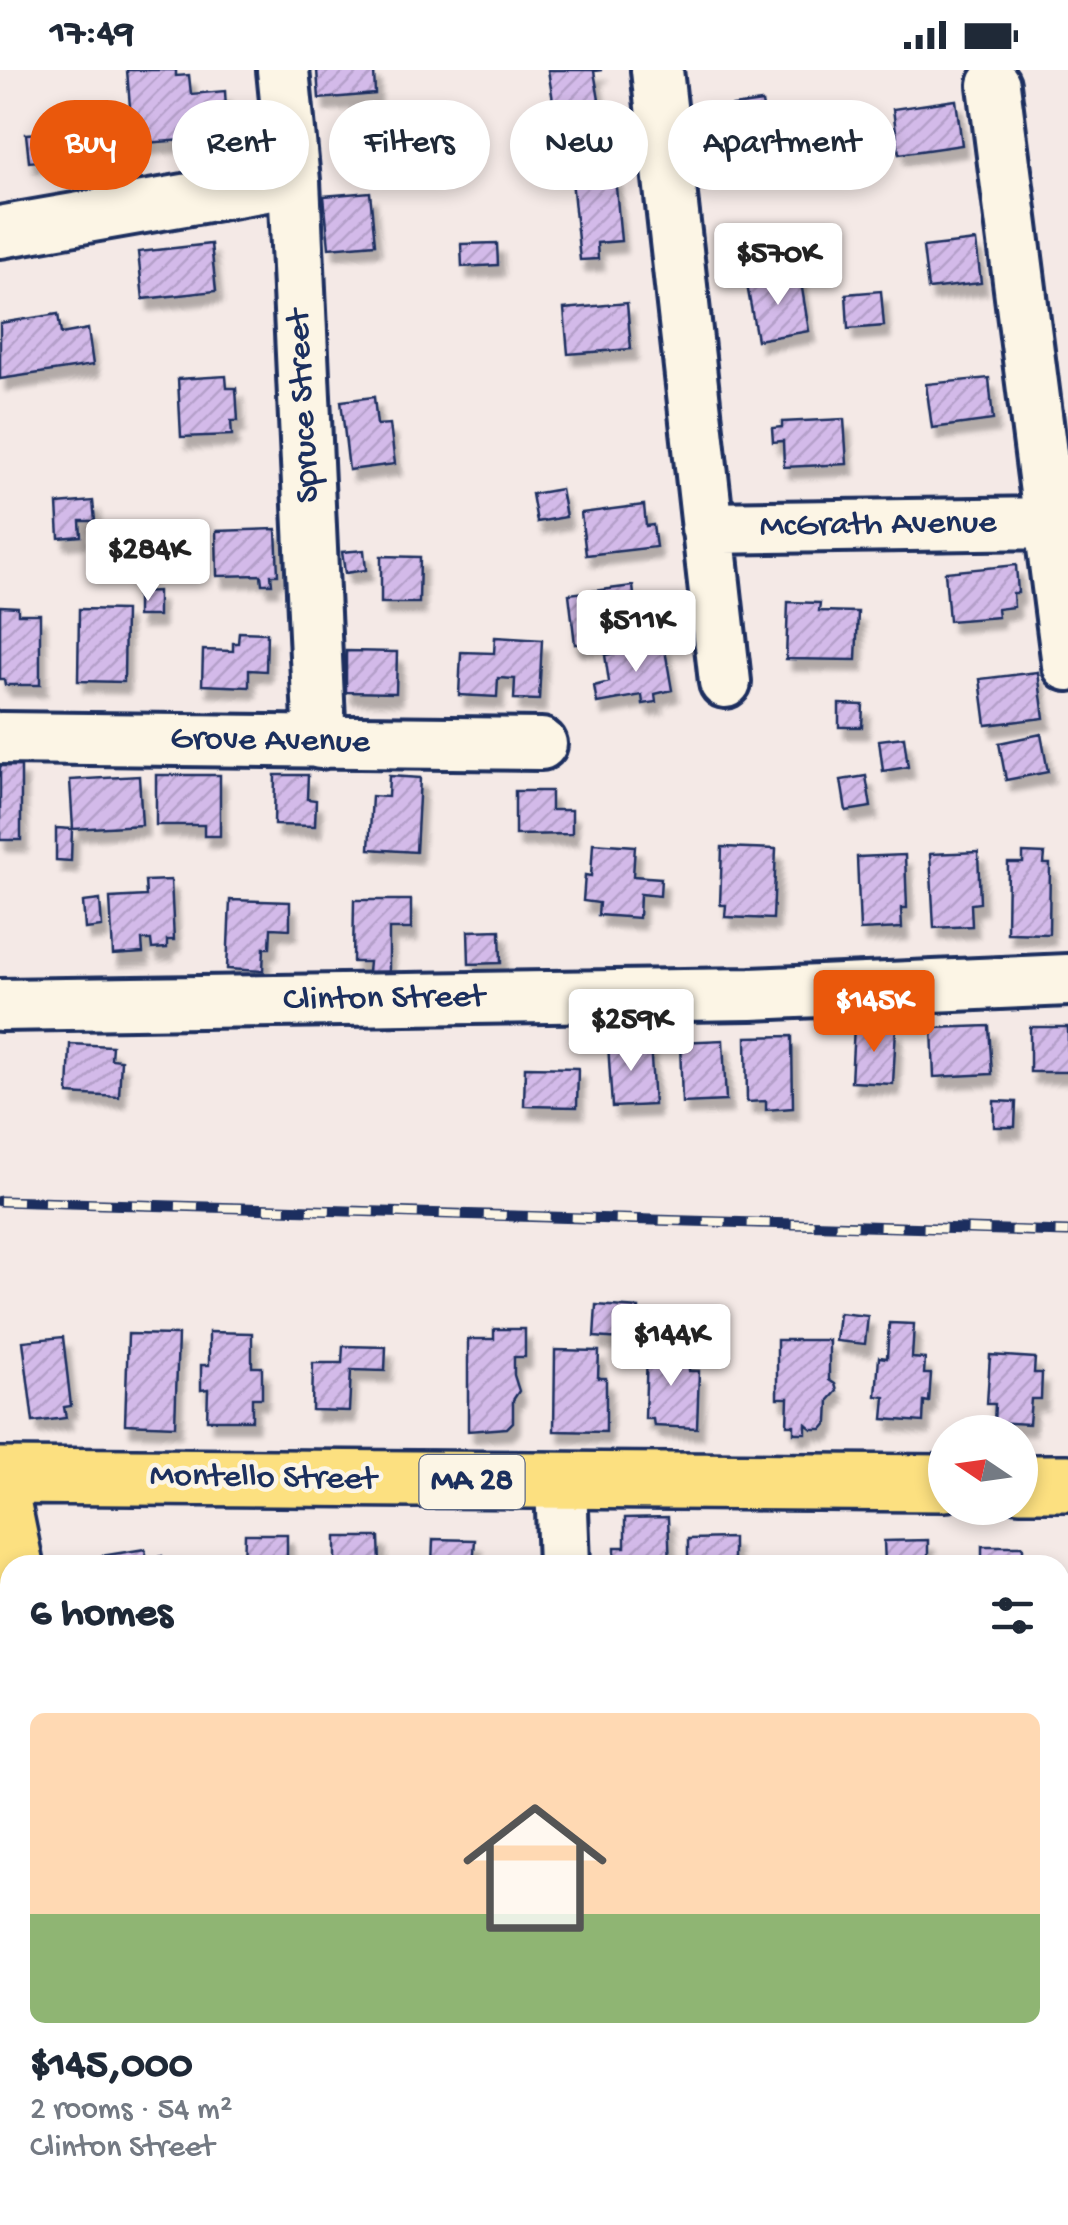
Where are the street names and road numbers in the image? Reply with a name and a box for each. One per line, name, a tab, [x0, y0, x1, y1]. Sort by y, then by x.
street label: Spruce Street	[279, 305, 331, 504]
street label: McGrath Avenue	[759, 503, 998, 549]
street label: Grove Avenue	[170, 720, 371, 764]
street label: Clinton Street	[283, 978, 488, 1022]
road number: MA 28	[420, 1455, 524, 1509]
street label: Montello Street	[149, 1457, 379, 1502]

